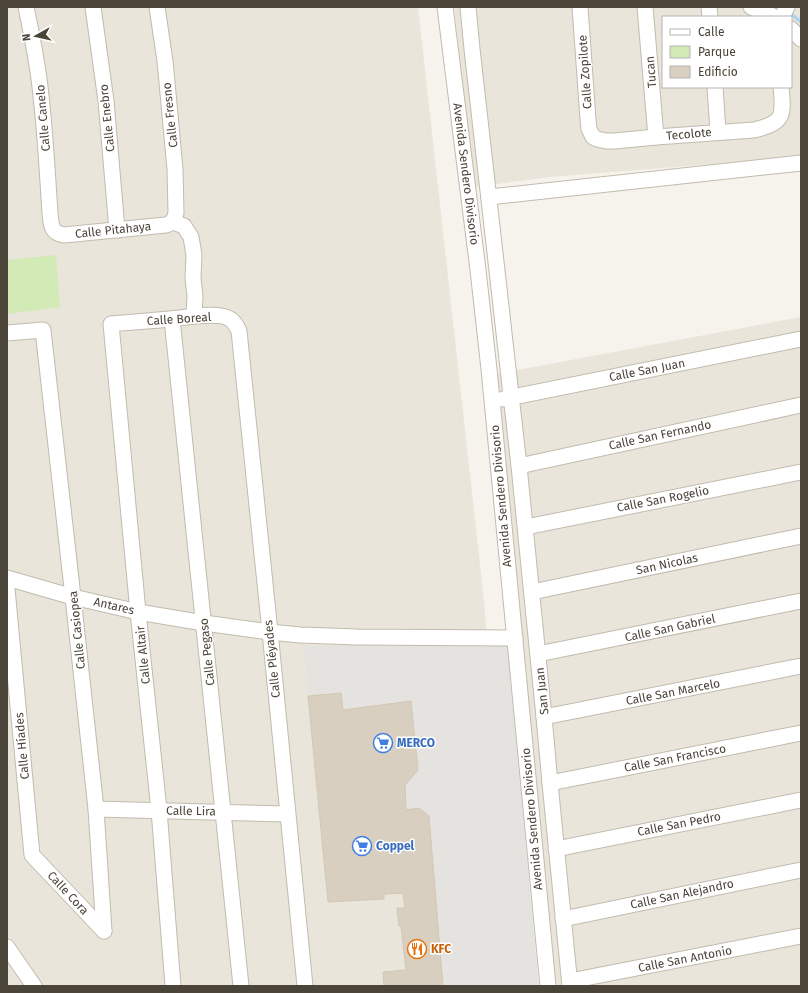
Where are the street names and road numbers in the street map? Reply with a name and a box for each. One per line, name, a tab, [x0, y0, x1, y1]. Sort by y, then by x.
street label: Calle Zopilote	[575, 34, 595, 110]
street label: Tucan	[643, 56, 659, 88]
street label: Calle Fresno	[160, 82, 180, 148]
street label: Calle Enebro	[96, 83, 118, 153]
street label: Calle Canelo	[33, 84, 53, 152]
street label: Avenida Sendero Divisorio	[450, 102, 482, 246]
street label: Tecolote	[666, 125, 712, 143]
street label: Calle Pitahaya	[74, 219, 152, 241]
street label: Calle Boreal	[146, 310, 212, 328]
street label: Calle San Juan	[608, 356, 686, 384]
street label: Calle San Fernando	[607, 417, 713, 453]
street label: Avenida Sendero Divisorio	[488, 424, 514, 568]
street label: Calle San Rogelio	[616, 483, 710, 515]
street label: San Nicolas	[635, 551, 700, 577]
street label: Calle Casiopea	[66, 590, 88, 670]
street label: Antares	[92, 595, 136, 618]
street label: Calle San Gabriel	[623, 611, 717, 644]
street label: Calle Pegaso	[196, 618, 218, 686]
street label: Calle Pléyades	[261, 619, 283, 699]
street label: Calle Altair	[133, 625, 153, 685]
street label: San Juan	[533, 667, 551, 715]
street label: Calle San Marcelo	[625, 676, 721, 708]
street label: Calle Híades	[12, 712, 32, 780]
street label: Calle San Francisco	[623, 741, 727, 775]
street label: Avenida Sendero Divisorio	[519, 747, 545, 891]
street label: Calle Lira	[166, 804, 216, 818]
street label: Calle San Pedro	[636, 809, 722, 839]
street label: Calle Cora	[44, 869, 92, 917]
street label: Calle San Alejandro	[629, 876, 735, 912]
street label: Calle San Antonio	[637, 943, 733, 975]

